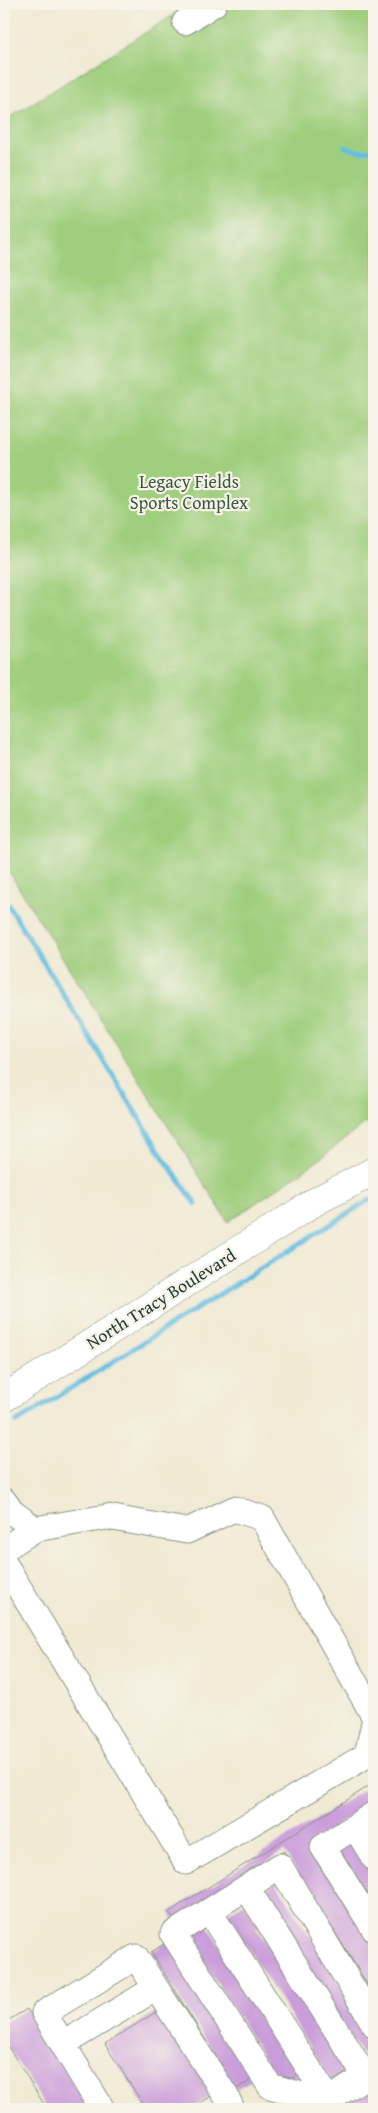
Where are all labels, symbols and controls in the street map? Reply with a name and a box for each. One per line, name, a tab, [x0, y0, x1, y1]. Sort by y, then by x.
park label: Legacy Fields Sports Complex	[130, 468, 249, 516]
street label: North Tracy Boulevard	[81, 1241, 241, 1356]

